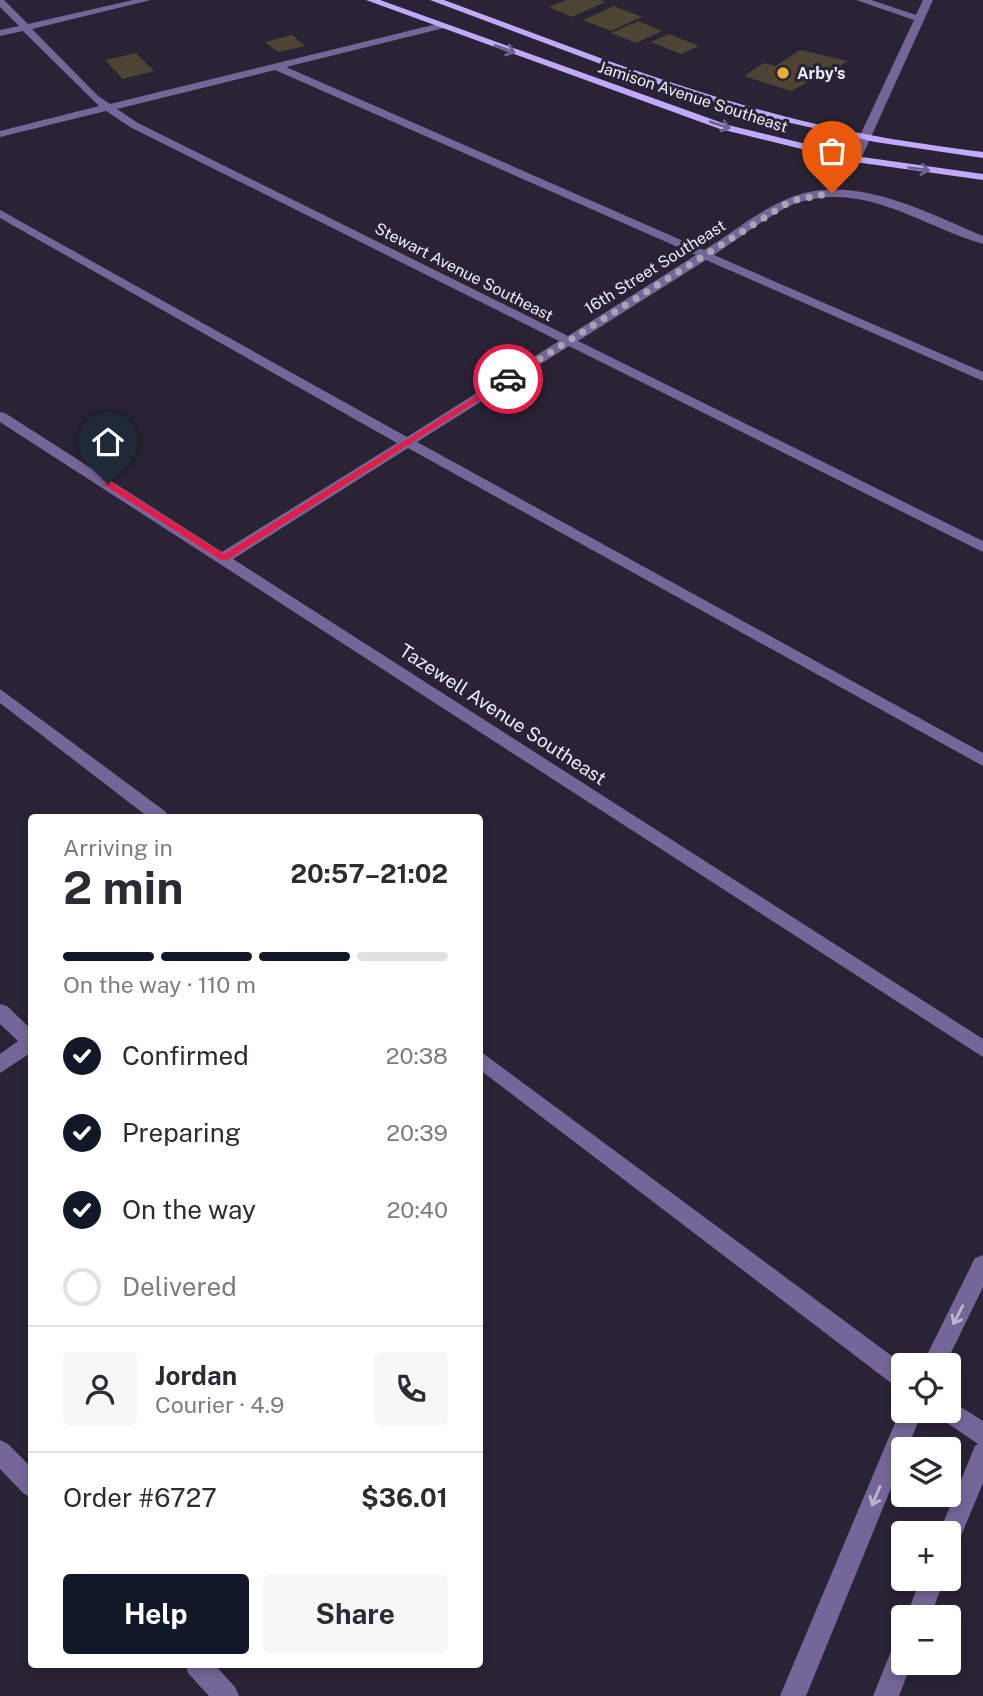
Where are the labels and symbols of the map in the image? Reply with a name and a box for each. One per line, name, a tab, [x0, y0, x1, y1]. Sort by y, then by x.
one-way arrow	[494, 44, 516, 57]
street label: Jamison Avenue Southeast	[596, 57, 790, 137]
place label: Arby's	[797, 64, 845, 83]
marker: Arby's	[775, 65, 791, 81]
one-way arrow	[708, 120, 730, 133]
pin	[802, 121, 862, 193]
one-way arrow	[907, 162, 930, 175]
street label: 16th Street Southeast	[581, 216, 729, 318]
street label: Stewart Avenue Southeast	[372, 219, 556, 325]
courier	[473, 344, 543, 414]
pin	[78, 412, 138, 484]
street label: Tazewell Avenue Southeast	[396, 639, 610, 789]
one-way arrow	[951, 1304, 964, 1325]
one-way arrow	[869, 1485, 882, 1506]

